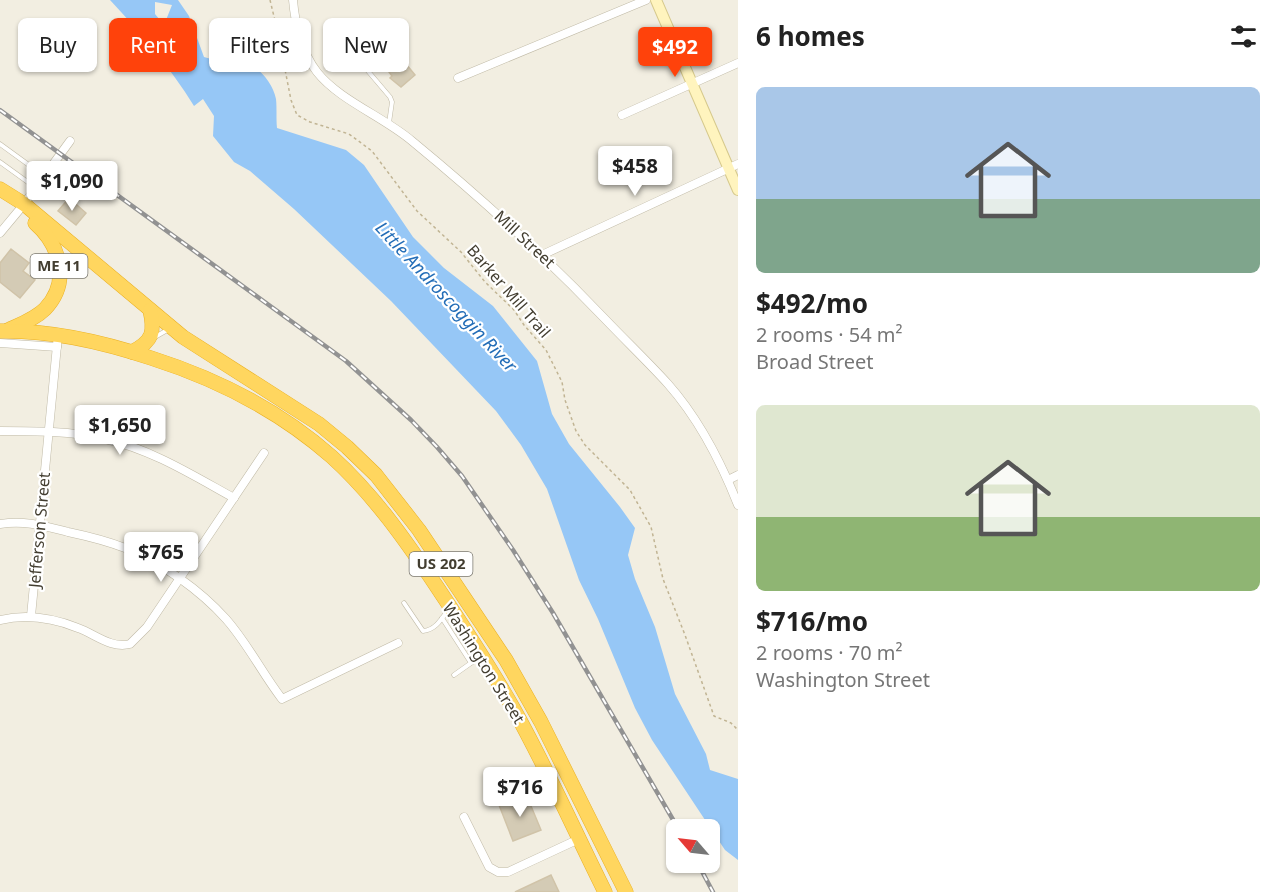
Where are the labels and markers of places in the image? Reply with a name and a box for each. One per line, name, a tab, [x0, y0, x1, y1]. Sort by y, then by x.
pin: $492	[639, 27, 711, 78]
pin: $458	[599, 146, 671, 197]
pin: $1,090	[23, 161, 121, 212]
pin: $1,650	[71, 405, 169, 456]
pin: $765	[125, 532, 197, 583]
pin: $716	[484, 767, 556, 818]

